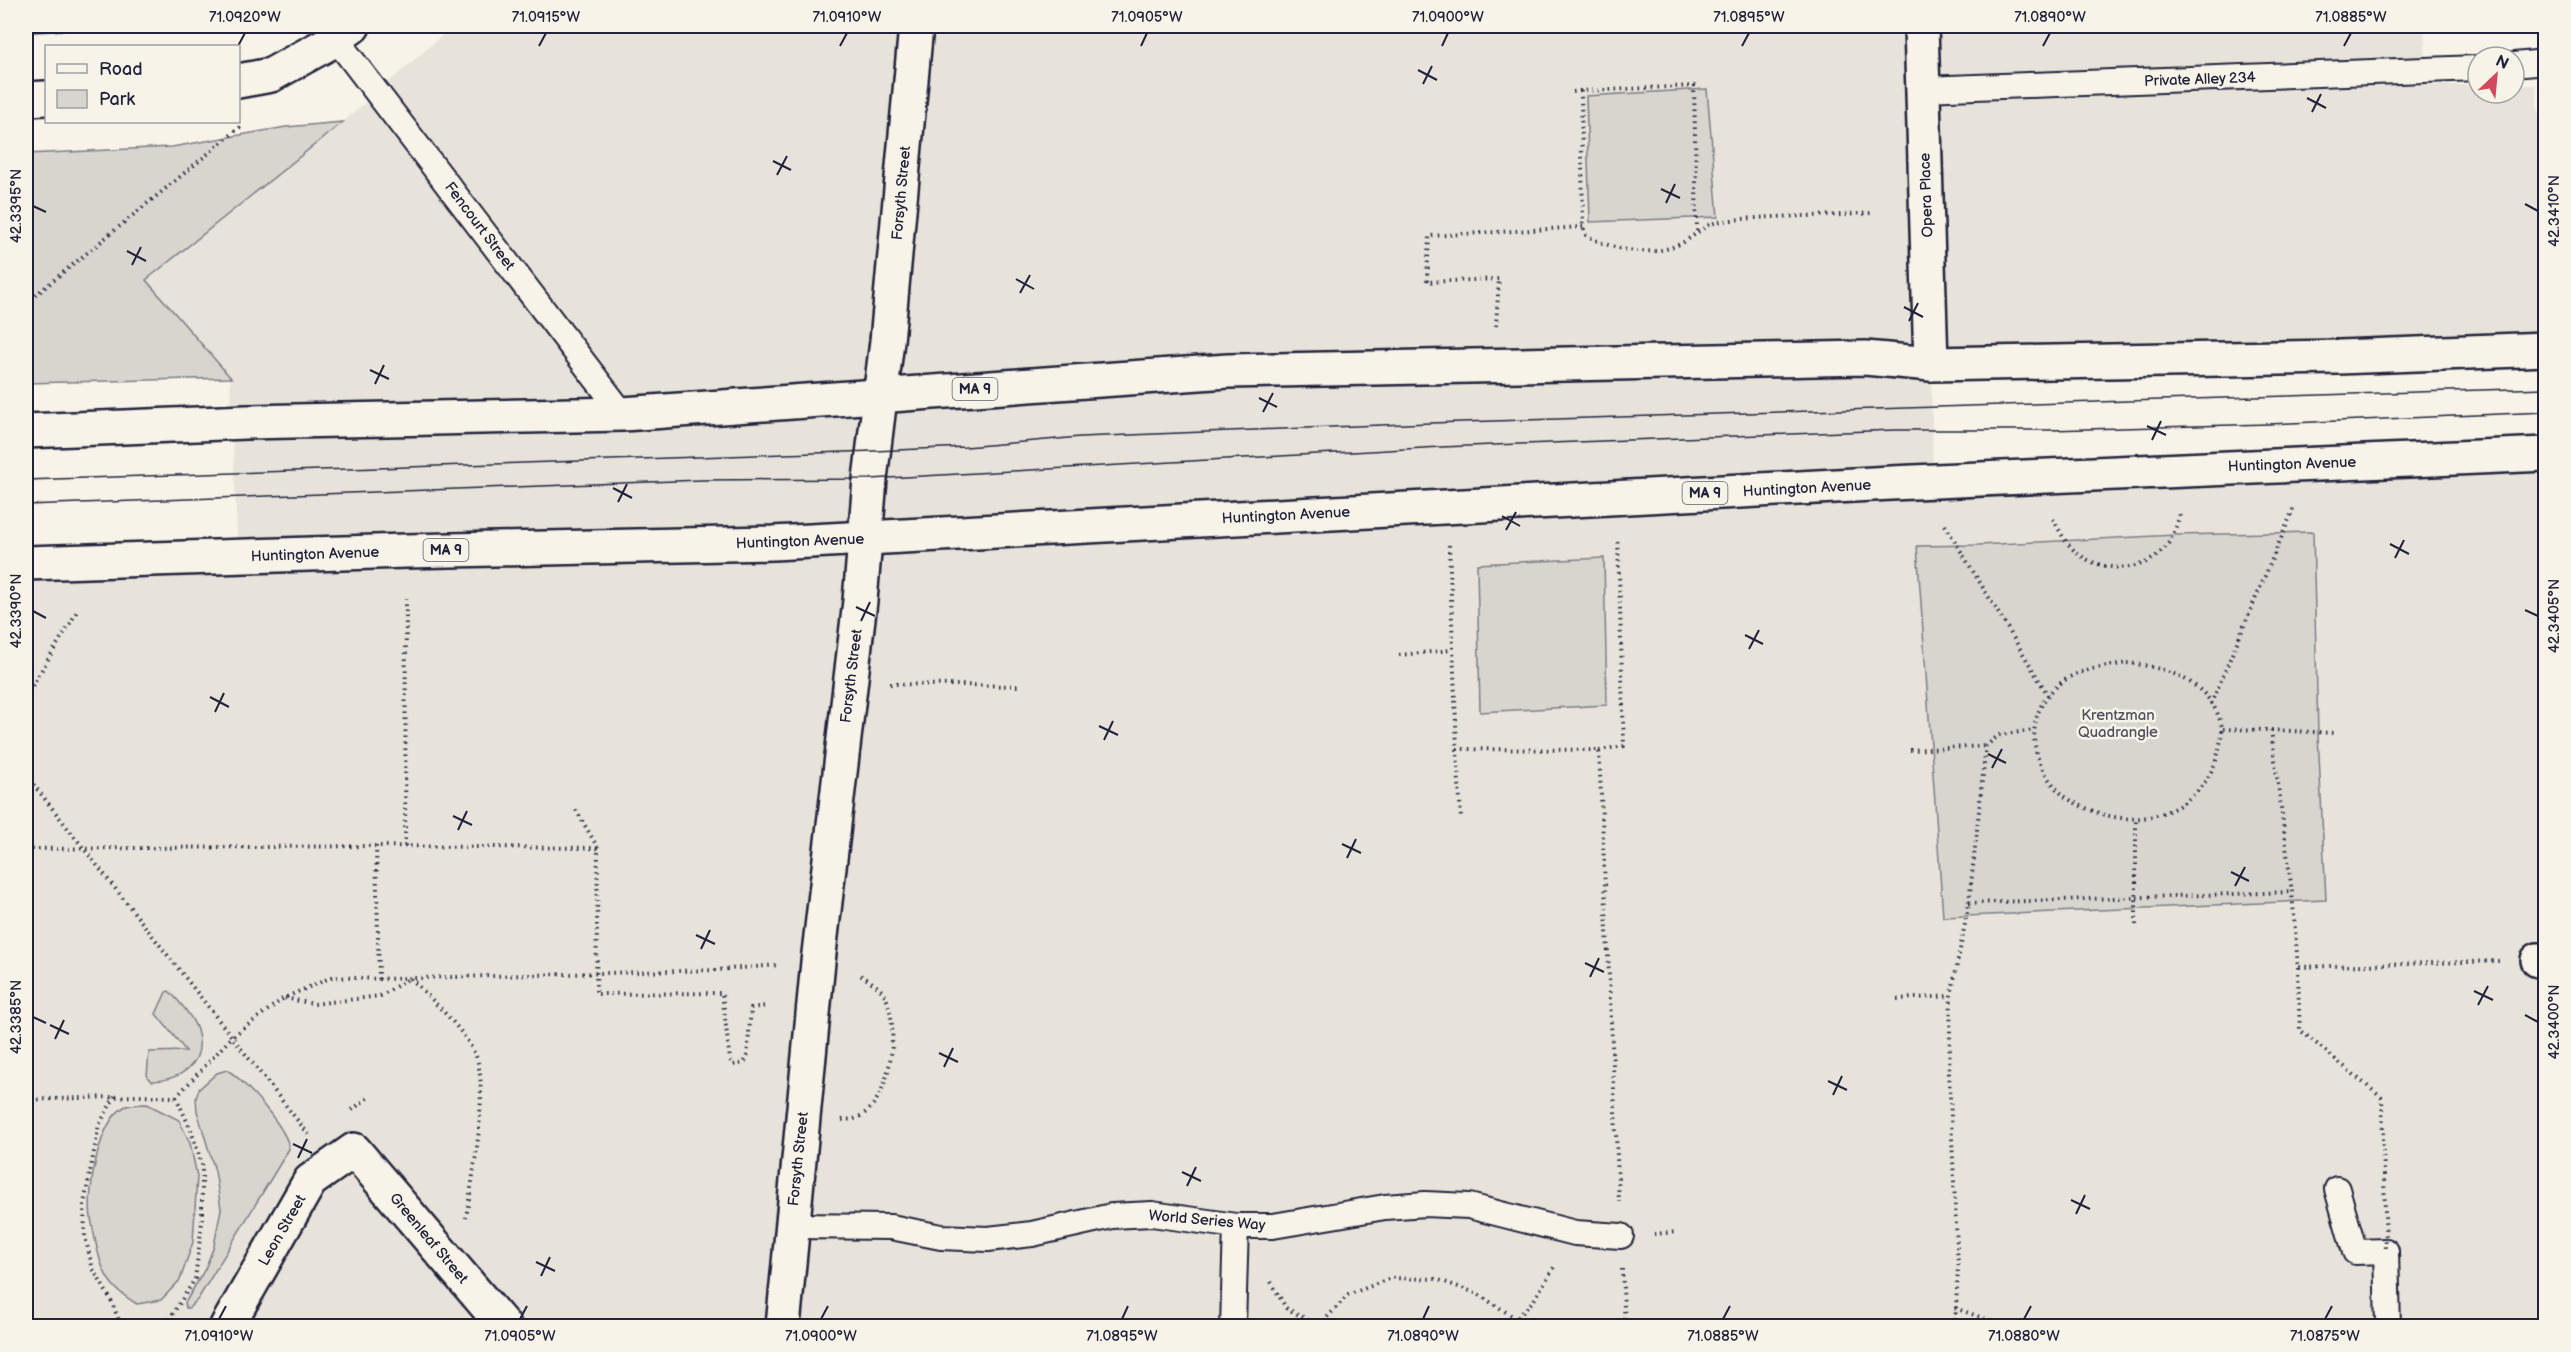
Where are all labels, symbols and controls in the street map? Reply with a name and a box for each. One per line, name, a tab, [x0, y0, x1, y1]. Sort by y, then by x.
text: 71.0920°W	[209, 8, 281, 27]
text: 71.0915°W	[512, 8, 581, 27]
text: 71.0910°W	[813, 8, 882, 27]
text: 71.0905°W	[1111, 8, 1183, 27]
text: 71.0900°W	[1412, 8, 1484, 27]
text: 71.0895°W	[1713, 8, 1785, 27]
text: 71.0890°W	[2014, 8, 2086, 27]
text: 71.0885°W	[2315, 8, 2387, 27]
legend	[45, 45, 240, 123]
north arrow	[2466, 45, 2526, 105]
text: N	[2492, 52, 2511, 74]
text: Road	[99, 59, 143, 80]
street label: Private Alley 234	[2144, 68, 2256, 91]
text: Park	[99, 89, 135, 110]
street label: Forsyth Street	[888, 145, 915, 241]
street label: Opera Place	[1916, 152, 1937, 238]
text: 42.3395°N	[7, 169, 26, 243]
text: 42.3410°N	[2545, 175, 2564, 247]
street label: Fencourt Street	[440, 178, 519, 275]
road number: MA 9	[952, 378, 998, 400]
street label: Huntington Avenue	[2227, 453, 2357, 476]
street label: Huntington Avenue	[1742, 476, 1872, 501]
road number: MA 9	[1682, 482, 1728, 504]
street label: Huntington Avenue	[1221, 503, 1351, 528]
street label: Huntington Avenue	[735, 530, 865, 553]
road number: MA 9	[424, 539, 468, 561]
street label: Huntington Avenue	[250, 543, 380, 566]
text: 42.3390°N	[7, 573, 26, 649]
text: 42.3405°N	[2545, 579, 2564, 653]
street label: Forsyth Street	[836, 628, 867, 724]
park label: Krentzman Quadrangle	[2078, 706, 2158, 742]
text: 42.3385°N	[7, 980, 26, 1054]
text: 42.3400°N	[2545, 984, 2564, 1060]
street label: Forsyth Street	[784, 1111, 813, 1207]
street label: Greenleaf Street	[385, 1189, 472, 1288]
street label: Leon Street	[254, 1191, 311, 1269]
street label: World Series Way	[1148, 1206, 1266, 1235]
text: 71.0910°W	[185, 1327, 254, 1346]
text: 71.0905°W	[484, 1327, 556, 1346]
text: 71.0900°W	[785, 1327, 857, 1346]
text: 71.0895°W	[1086, 1327, 1158, 1346]
text: 71.0890°W	[1387, 1327, 1459, 1346]
text: 71.0885°W	[1687, 1327, 1759, 1346]
text: 71.0880°W	[1988, 1327, 2060, 1346]
text: 71.0875°W	[2290, 1327, 2360, 1346]

